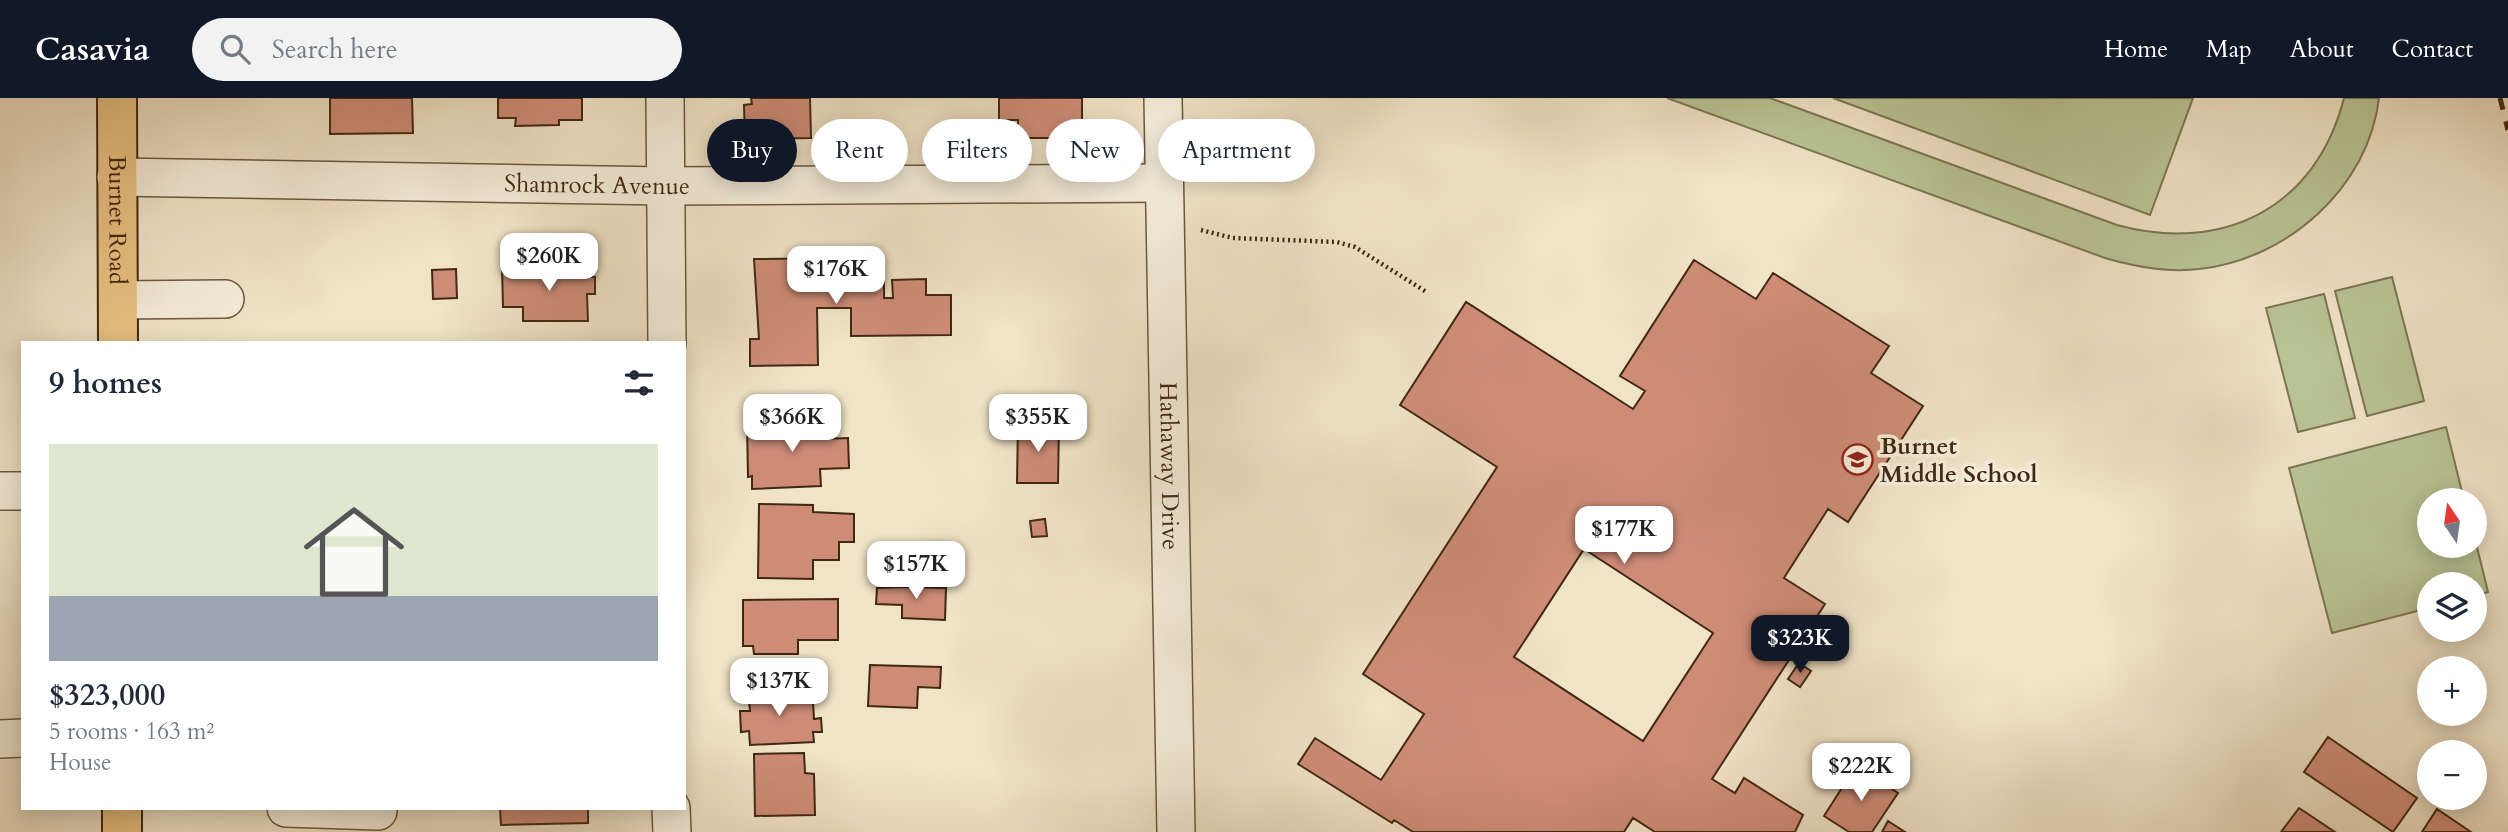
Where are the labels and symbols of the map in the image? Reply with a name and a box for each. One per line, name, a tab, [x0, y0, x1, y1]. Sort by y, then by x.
street label: Burnet Road	[100, 155, 134, 285]
street label: Shamrock Avenue	[504, 167, 690, 203]
pin: $260K	[500, 234, 598, 293]
pin: $176K	[787, 246, 885, 306]
street label: Hathaway Drive	[1151, 381, 1187, 550]
pin: $366K	[743, 394, 841, 454]
pin: $355K	[989, 394, 1087, 454]
place label: Burnet Middle School	[1880, 430, 2038, 491]
school or university icon: Burnet Middle School	[1840, 443, 1874, 477]
north arrow	[2417, 488, 2487, 558]
pin: $177K	[1575, 506, 1673, 566]
pin: $157K	[867, 542, 965, 601]
pin: $323K	[1751, 616, 1849, 675]
pin: $137K	[730, 658, 828, 718]
pin: $222K	[1812, 744, 1910, 803]

